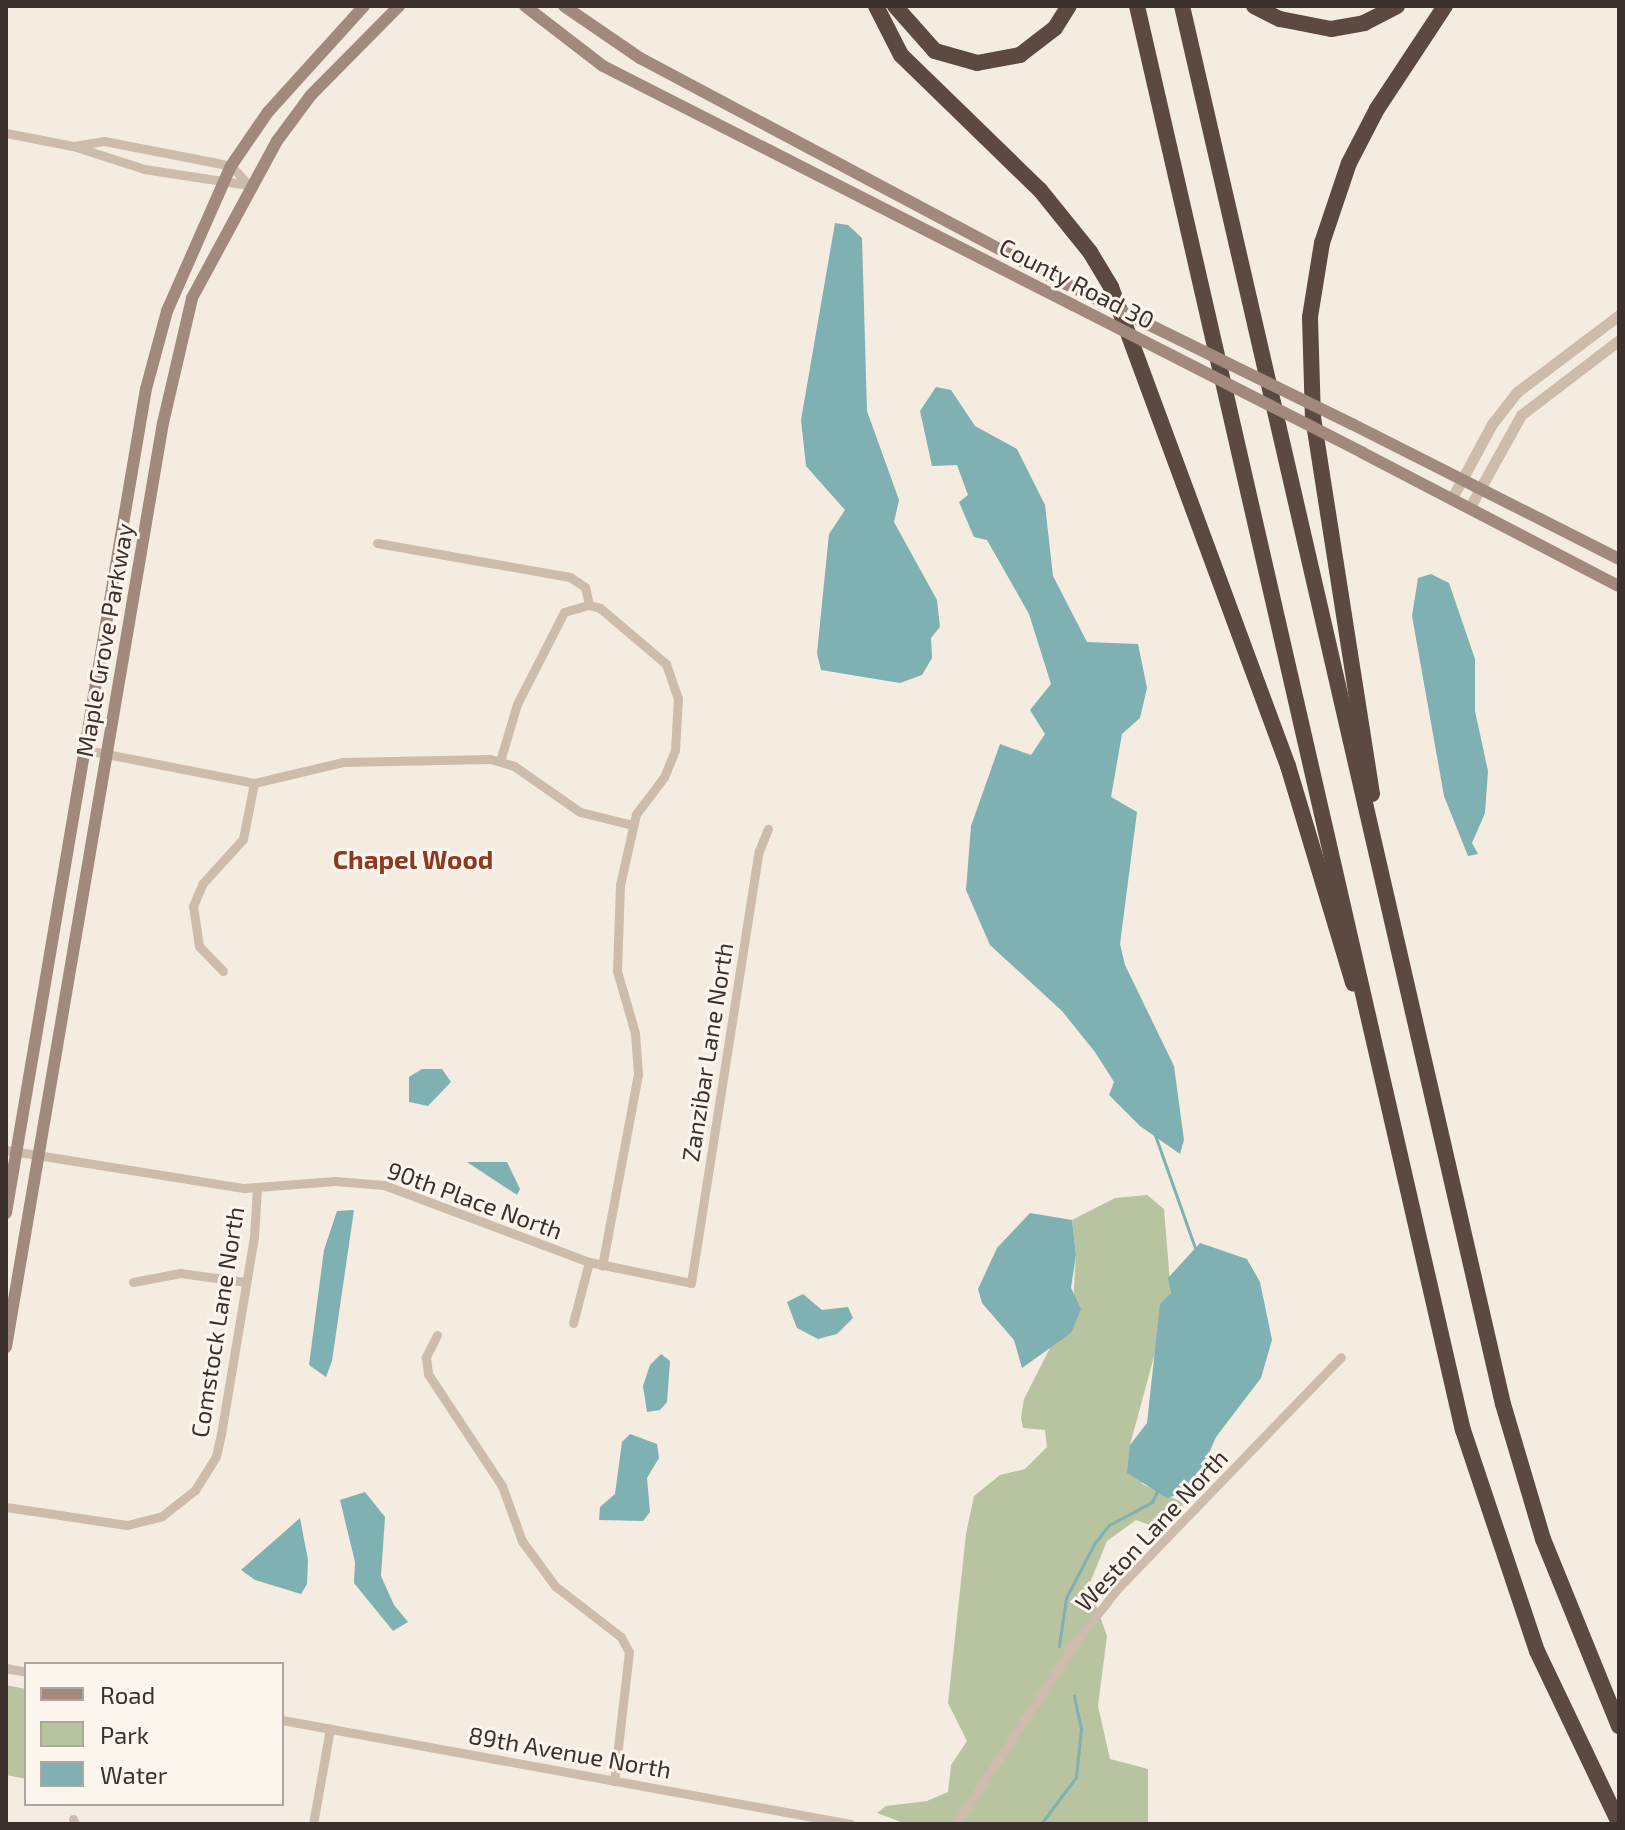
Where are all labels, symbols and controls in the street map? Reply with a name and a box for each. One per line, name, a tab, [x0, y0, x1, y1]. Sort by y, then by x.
street label: County Road 30	[994, 231, 1160, 335]
street label: Maple Grove Parkway	[69, 521, 139, 759]
district label: Chapel Wood	[332, 843, 494, 875]
street label: Zanzibar Lane North	[675, 940, 739, 1164]
street label: 90th Place North	[384, 1155, 566, 1245]
street label: Comstock Lane North	[185, 1204, 249, 1440]
street label: Weston Lane North	[1069, 1443, 1233, 1617]
legend	[24, 1662, 284, 1806]
text: Road	[100, 1680, 155, 1709]
text: Park	[100, 1720, 149, 1749]
street label: 89th Avenue North	[466, 1720, 674, 1784]
text: Water	[100, 1760, 167, 1789]

